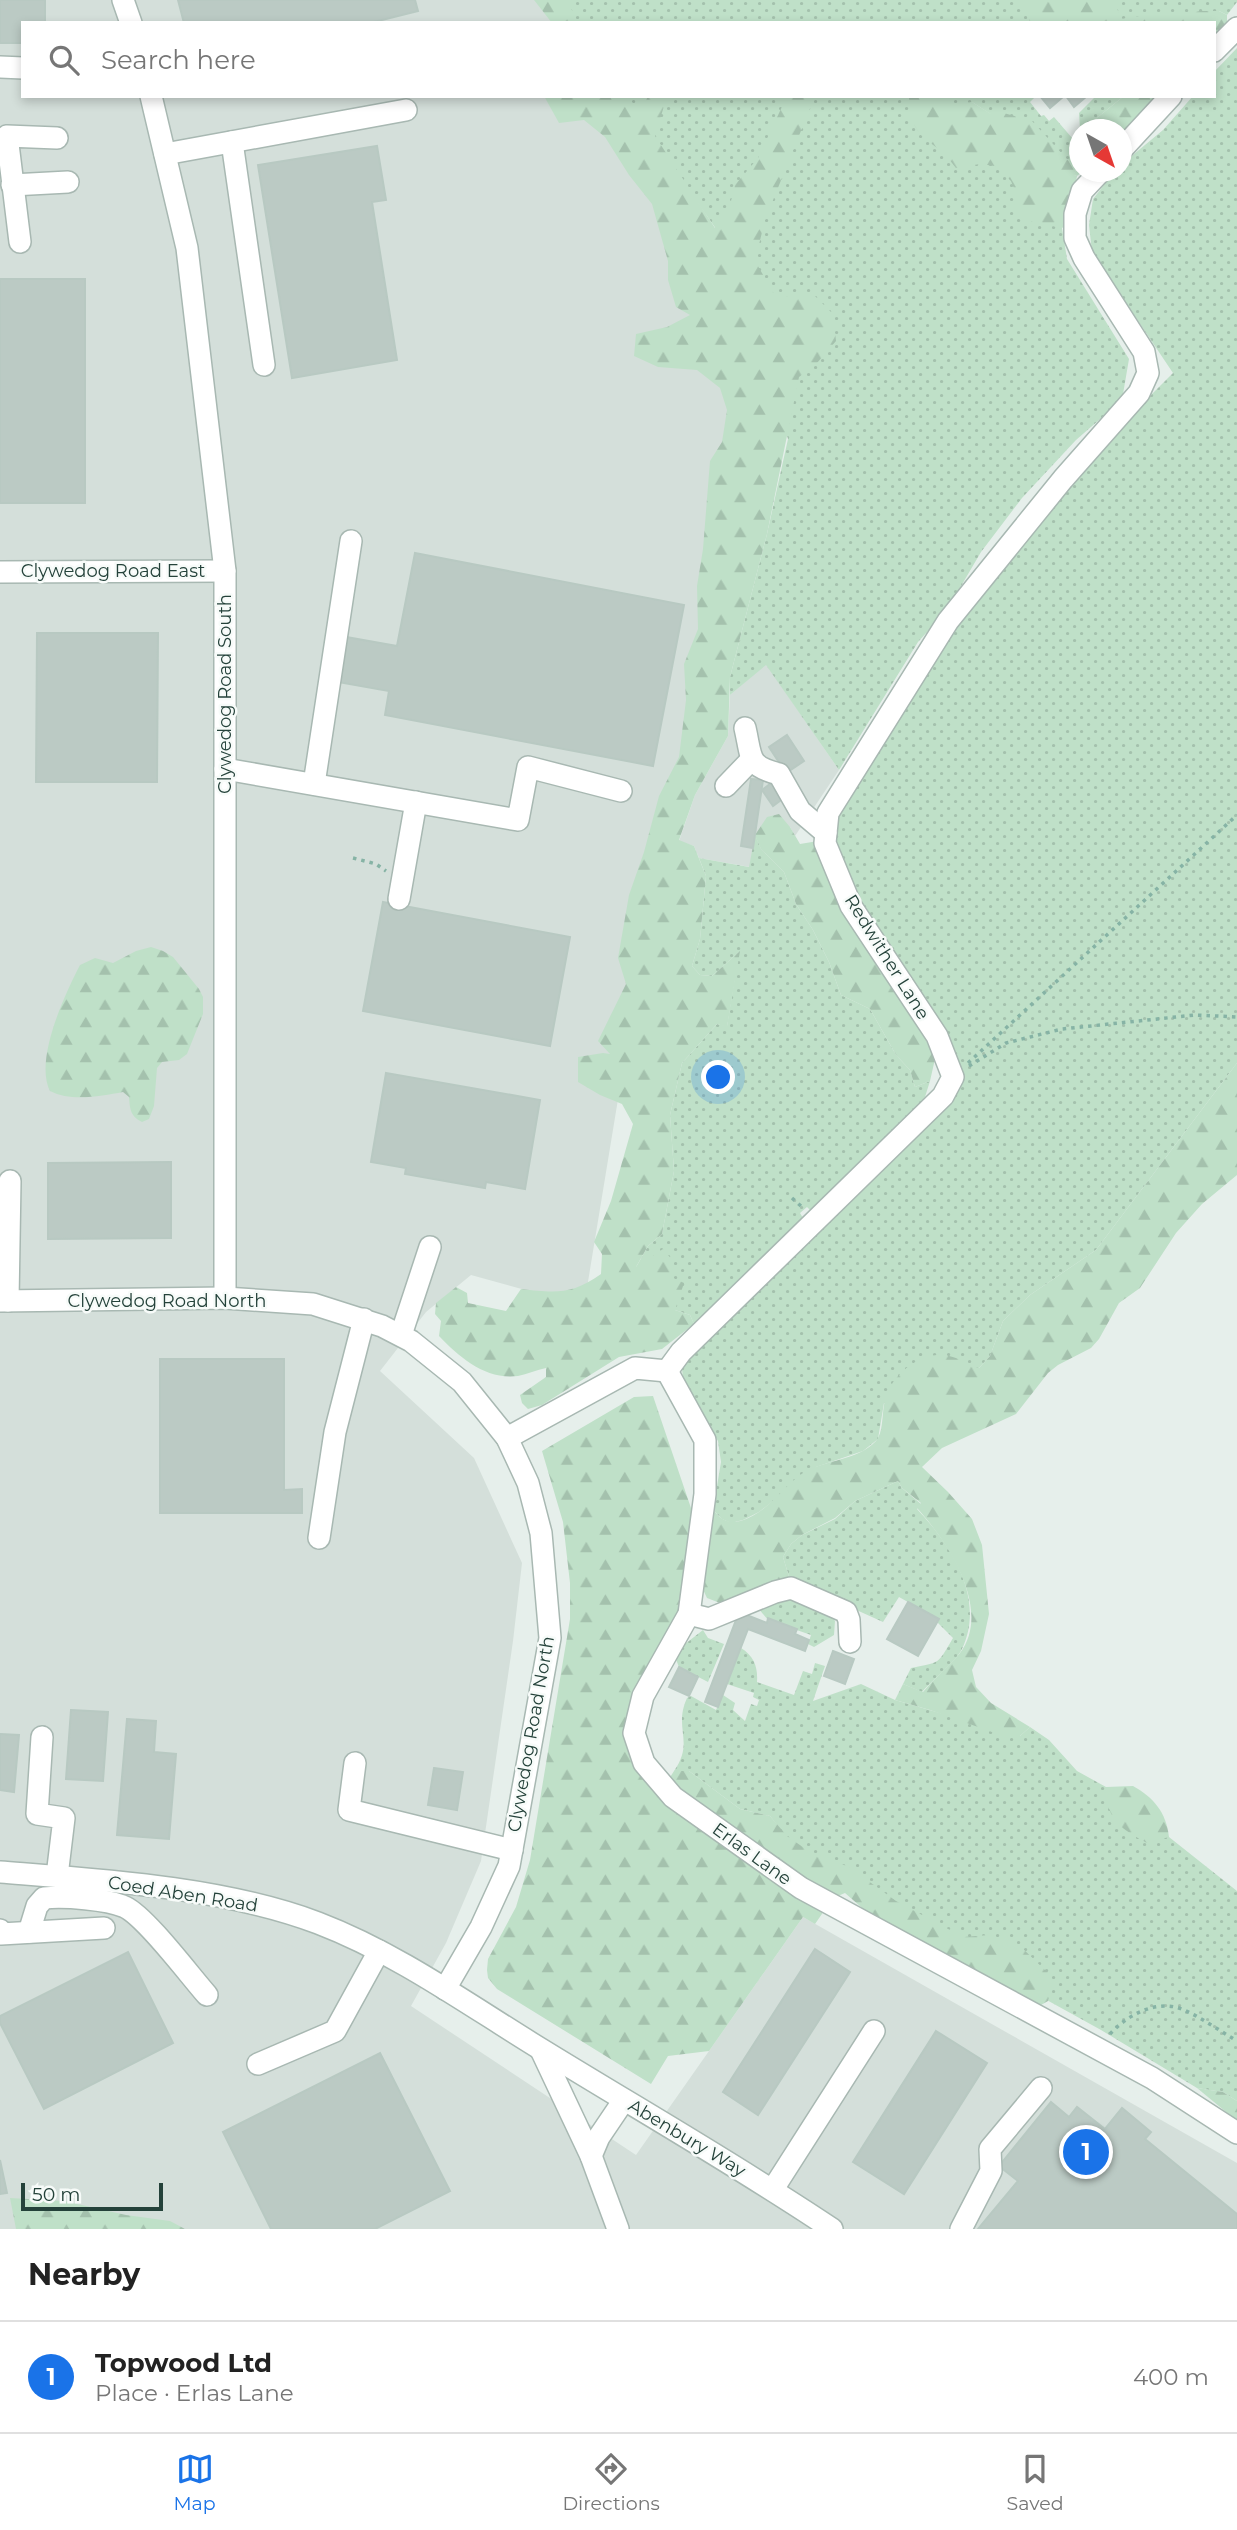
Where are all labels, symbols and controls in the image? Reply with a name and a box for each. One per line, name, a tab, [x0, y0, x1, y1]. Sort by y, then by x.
search box	[21, 21, 1216, 98]
icon: search	[45, 41, 83, 79]
text: Search here	[101, 44, 256, 76]
north arrow	[1069, 119, 1132, 182]
street label: Clywedog Road East	[21, 560, 205, 582]
street label: Clywedog Road South	[214, 594, 236, 794]
street label: Redwither Lane	[840, 890, 934, 1024]
your location	[701, 1060, 735, 1094]
street label: Clywedog Road North	[68, 1290, 266, 1312]
street label: Clywedog Road North	[503, 1634, 559, 1834]
street label: Erlas Lane	[708, 1818, 796, 1890]
street label: Coed Aben Road	[107, 1871, 259, 1917]
street label: Abenbury Way	[624, 2094, 750, 2182]
pin: 1	[1063, 2126, 1109, 2178]
scale bar	[21, 2180, 163, 2212]
text: 50 m	[32, 2183, 80, 2206]
text: Nearby	[28, 2256, 140, 2293]
text: Topwood Ltd	[95, 2347, 272, 2379]
text: 1	[46, 2363, 56, 2391]
text: 400 m	[1133, 2363, 1209, 2391]
text: Place · Erlas Lane	[95, 2379, 294, 2407]
tab: Map	[173, 2450, 216, 2515]
tab: Directions	[562, 2450, 660, 2515]
tab: Saved	[1007, 2450, 1064, 2515]

